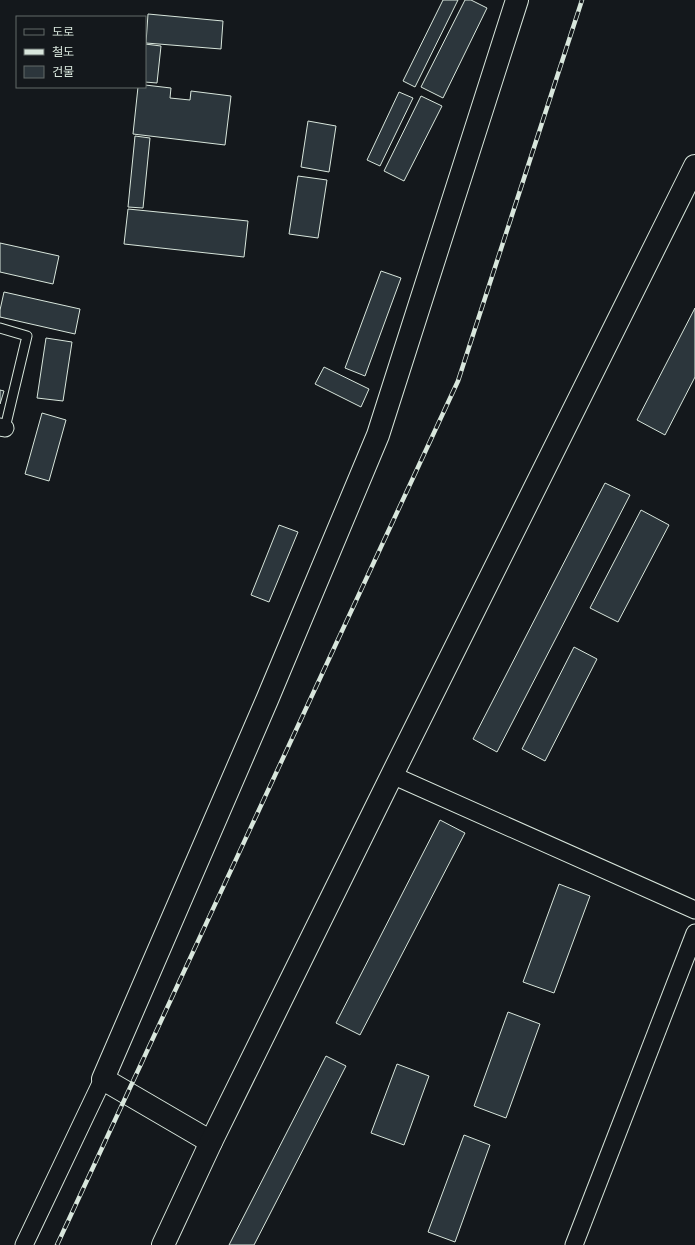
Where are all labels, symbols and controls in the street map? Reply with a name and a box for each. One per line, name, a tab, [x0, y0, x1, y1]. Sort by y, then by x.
legend	[16, 16, 146, 88]
text: 도로	[52, 25, 74, 40]
text: 철도	[52, 45, 74, 60]
text: 건물	[52, 65, 74, 80]

